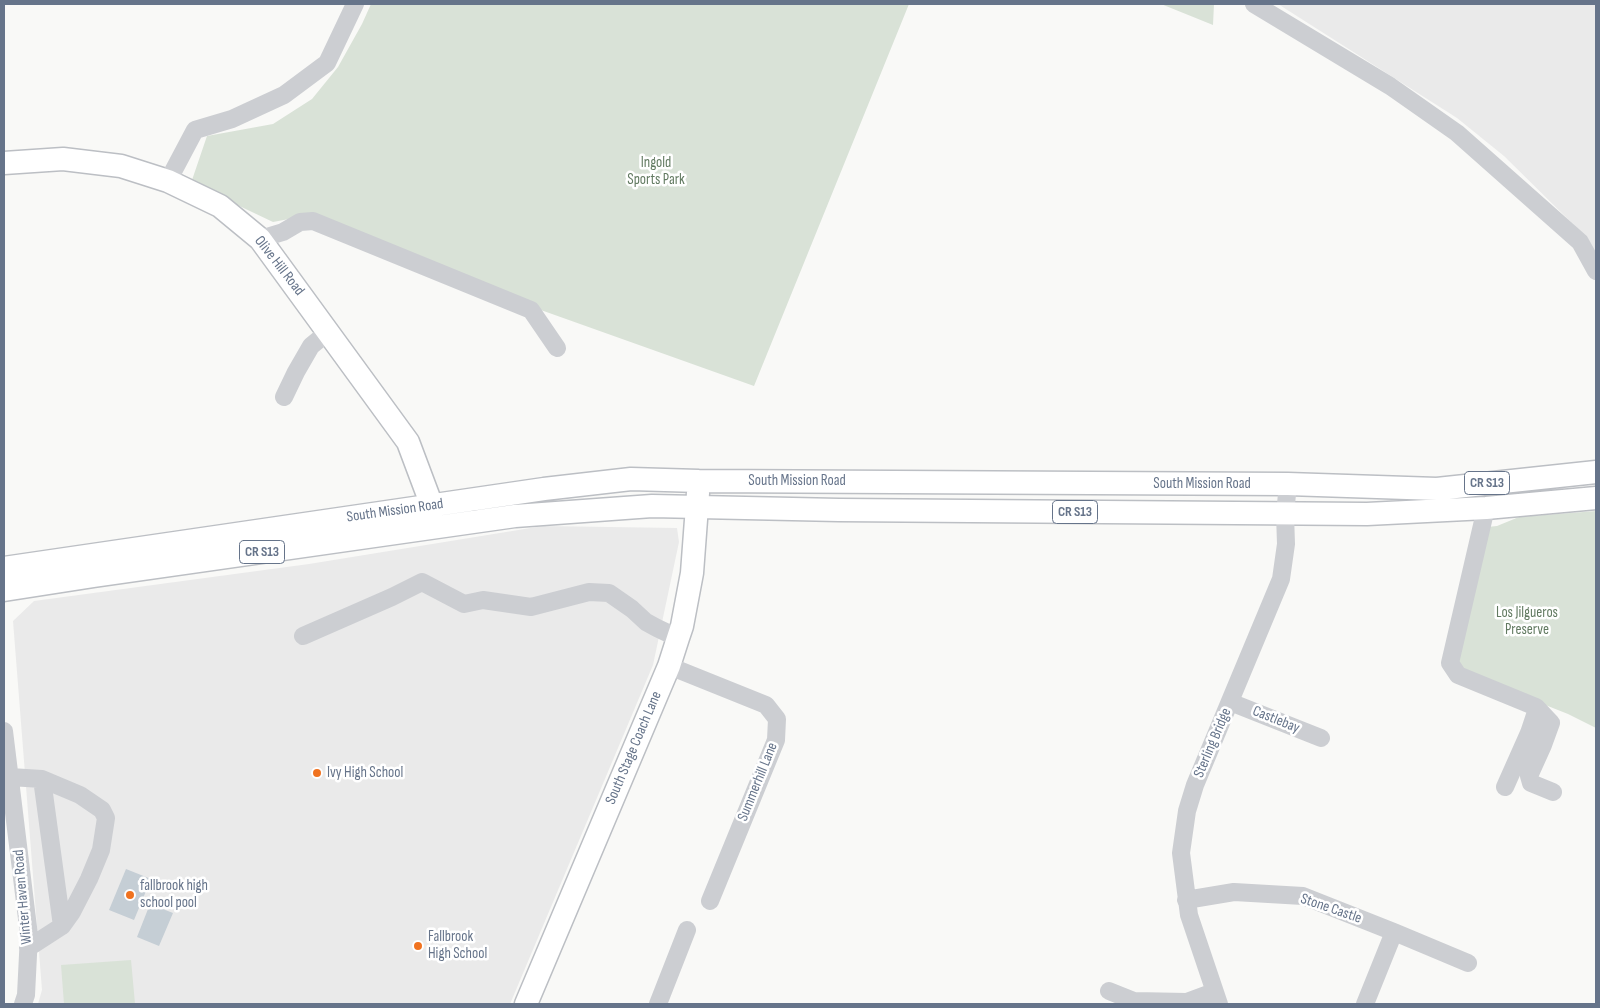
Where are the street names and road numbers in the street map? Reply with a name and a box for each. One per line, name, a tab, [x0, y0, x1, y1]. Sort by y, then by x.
street label: Olive Hill Road	[250, 233, 308, 299]
street label: South Mission Road	[748, 472, 846, 490]
road number: CR S13	[1464, 472, 1510, 494]
street label: South Mission Road	[1153, 475, 1251, 493]
street label: South Mission Road	[346, 495, 444, 527]
road number: CR S13	[1052, 501, 1098, 524]
road number: CR S13	[240, 540, 284, 564]
street label: South Stage Coach Lane	[602, 689, 666, 807]
street label: Castlebay	[1250, 702, 1302, 738]
street label: Sterling Bridge	[1190, 705, 1236, 781]
street label: Summerhill Lane	[734, 740, 782, 824]
street label: Winter Haven Road	[10, 849, 36, 945]
street label: Stone Castle	[1298, 890, 1364, 928]

